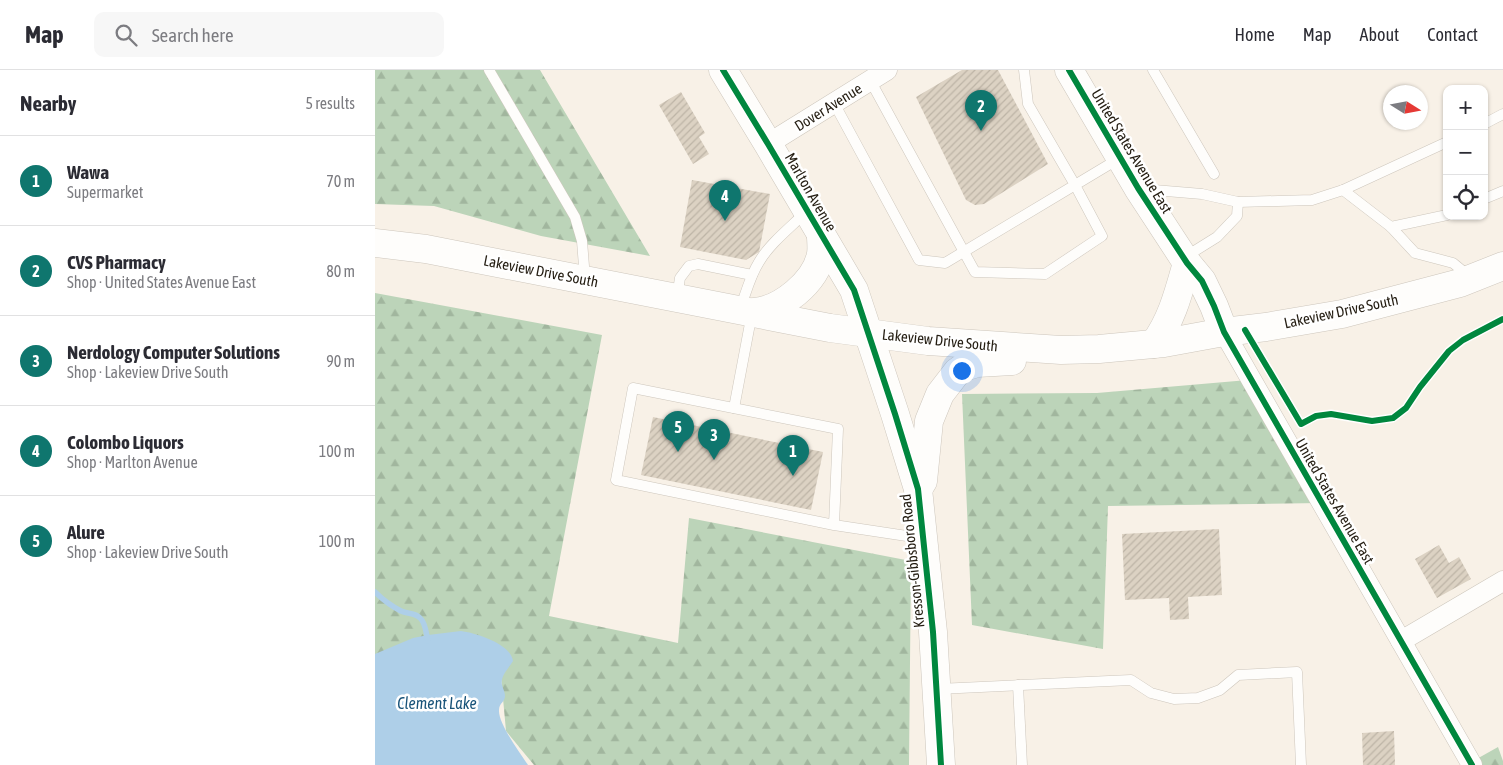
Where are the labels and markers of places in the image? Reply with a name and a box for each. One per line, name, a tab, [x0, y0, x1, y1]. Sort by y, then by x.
pin: 2	[965, 90, 997, 131]
pin: 4	[709, 180, 741, 221]
pin: 5	[662, 411, 694, 452]
pin: 3	[698, 419, 730, 460]
pin: 1	[777, 435, 809, 476]

